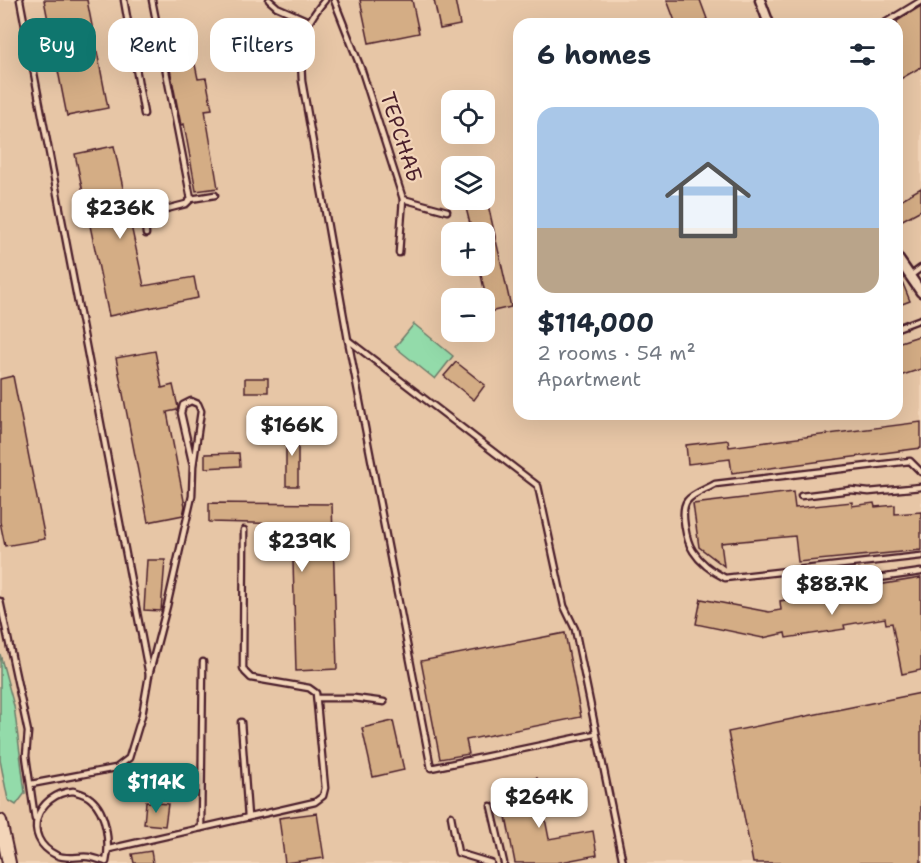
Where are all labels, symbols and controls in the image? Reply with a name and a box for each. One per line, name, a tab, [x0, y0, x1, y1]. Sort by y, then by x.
chip: Buy	[18, 18, 96, 72]
chip: Rent	[108, 18, 198, 72]
chip: Filters	[210, 18, 315, 72]
text: 6 homes	[537, 37, 651, 72]
icon: filters	[846, 38, 879, 71]
street label: ТЕРСНАБ	[373, 88, 429, 186]
map controls	[441, 90, 495, 342]
button: locate	[441, 90, 495, 144]
icon: home	[654, 146, 762, 254]
button: layers	[441, 156, 495, 210]
pin: $236K	[78, 189, 162, 240]
text: $236K	[86, 195, 154, 221]
button: +	[441, 222, 495, 276]
button: −	[441, 288, 495, 342]
text: $114,000	[537, 305, 654, 340]
text: 2 rooms · 54 m²	[537, 340, 696, 366]
text: Apartment	[537, 366, 641, 392]
pin: $166K	[250, 406, 334, 457]
text: $166K	[260, 412, 324, 438]
pin: $239K	[260, 522, 344, 573]
text: $239K	[268, 528, 336, 554]
pin: $88.7K	[783, 565, 881, 616]
text: $88.7K	[796, 571, 868, 597]
pin: $114K	[114, 763, 198, 814]
text: $114K	[127, 769, 185, 795]
pin: $264K	[497, 778, 581, 829]
text: $264K	[505, 784, 573, 810]

